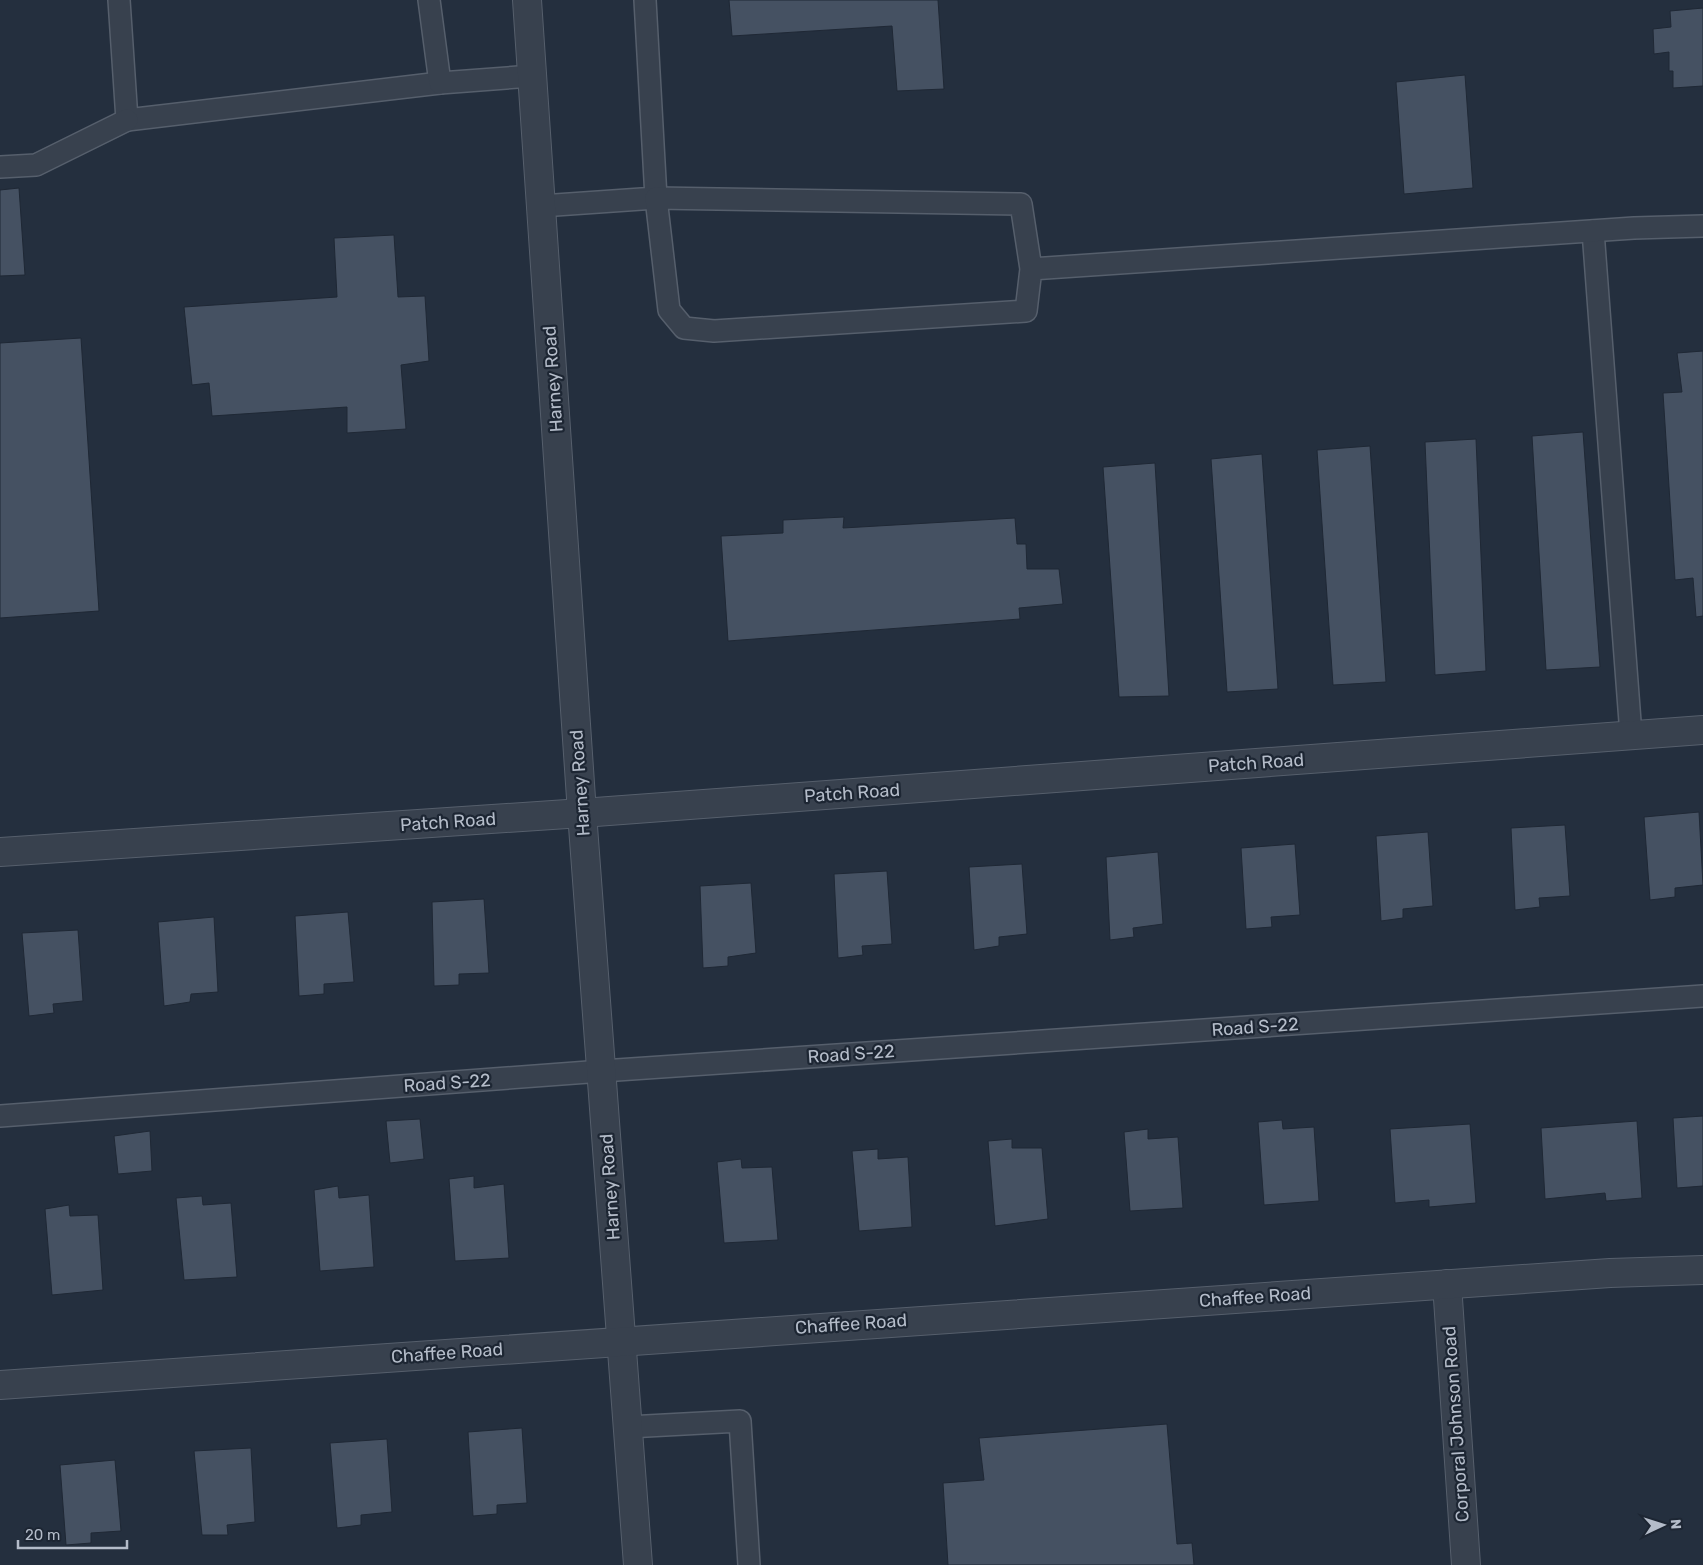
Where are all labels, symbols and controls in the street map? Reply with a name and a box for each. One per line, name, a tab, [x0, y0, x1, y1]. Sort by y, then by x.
street label: Harney Road	[538, 325, 568, 433]
street label: Harney Road	[565, 729, 595, 837]
street label: Patch Road	[1207, 749, 1305, 777]
street label: Patch Road	[803, 779, 901, 807]
street label: Patch Road	[399, 808, 497, 836]
street label: Road S-22	[1211, 1013, 1299, 1041]
street label: Road S-22	[807, 1040, 895, 1068]
street label: Road S-22	[403, 1069, 491, 1097]
street label: Harney Road	[595, 1133, 625, 1241]
street label: Chaffee Road	[1198, 1282, 1312, 1312]
street label: Chaffee Road	[794, 1309, 908, 1339]
street label: Corporal Johnson Road	[1438, 1325, 1474, 1523]
street label: Chaffee Road	[390, 1338, 504, 1368]
north arrow	[1638, 1500, 1688, 1550]
scale bar	[18, 1518, 126, 1550]
text: N	[1667, 1519, 1684, 1530]
text: 20 m	[25, 1526, 60, 1544]

